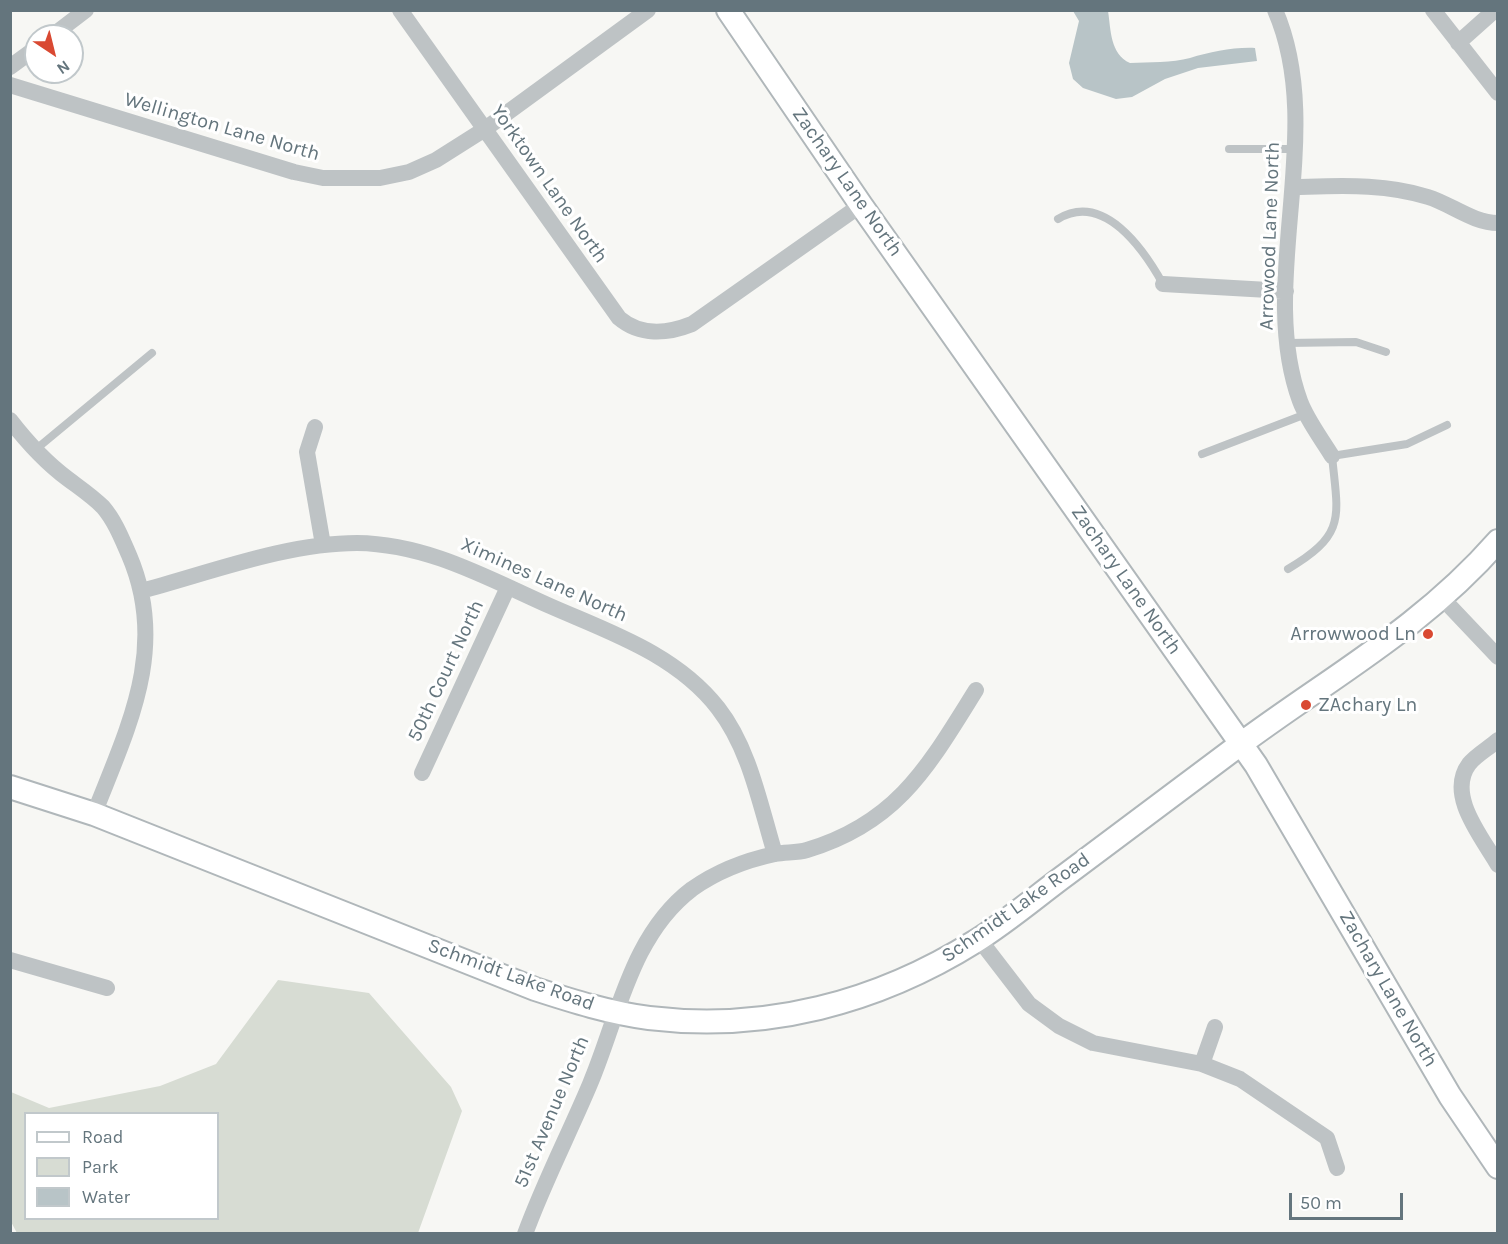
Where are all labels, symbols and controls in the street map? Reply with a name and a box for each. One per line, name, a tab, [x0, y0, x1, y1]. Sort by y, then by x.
north arrow	[24, 24, 84, 84]
text: N	[53, 56, 74, 79]
street label: Wellington Lane North	[122, 88, 322, 166]
street label: Yorktown Lane North	[485, 100, 613, 268]
street label: Zachary Lane North	[787, 103, 907, 261]
street label: Arrowood Lane North	[1255, 141, 1285, 331]
street label: Zachary Lane North	[1066, 501, 1186, 659]
street label: Ximines Lane North	[457, 532, 631, 628]
street label: 50th Court North	[403, 596, 489, 746]
place label: Arrowwood Ln	[1290, 622, 1416, 646]
marker: Arrowwood Ln	[1421, 627, 1435, 641]
place label: ZAchary Ln	[1318, 693, 1417, 717]
marker: ZAchary Ln	[1299, 698, 1313, 712]
street label: Schmidt Lake Road	[937, 848, 1095, 968]
street label: Zachary Lane North	[1334, 907, 1442, 1071]
street label: Schmidt Lake Road	[424, 934, 598, 1016]
street label: 51st Avenue North	[509, 1032, 595, 1192]
legend	[24, 1112, 219, 1220]
text: Road	[82, 1126, 123, 1148]
text: Park	[82, 1156, 119, 1178]
scale bar	[1292, 1181, 1406, 1219]
text: Water	[82, 1186, 130, 1208]
text: 50 m	[1300, 1192, 1342, 1214]

